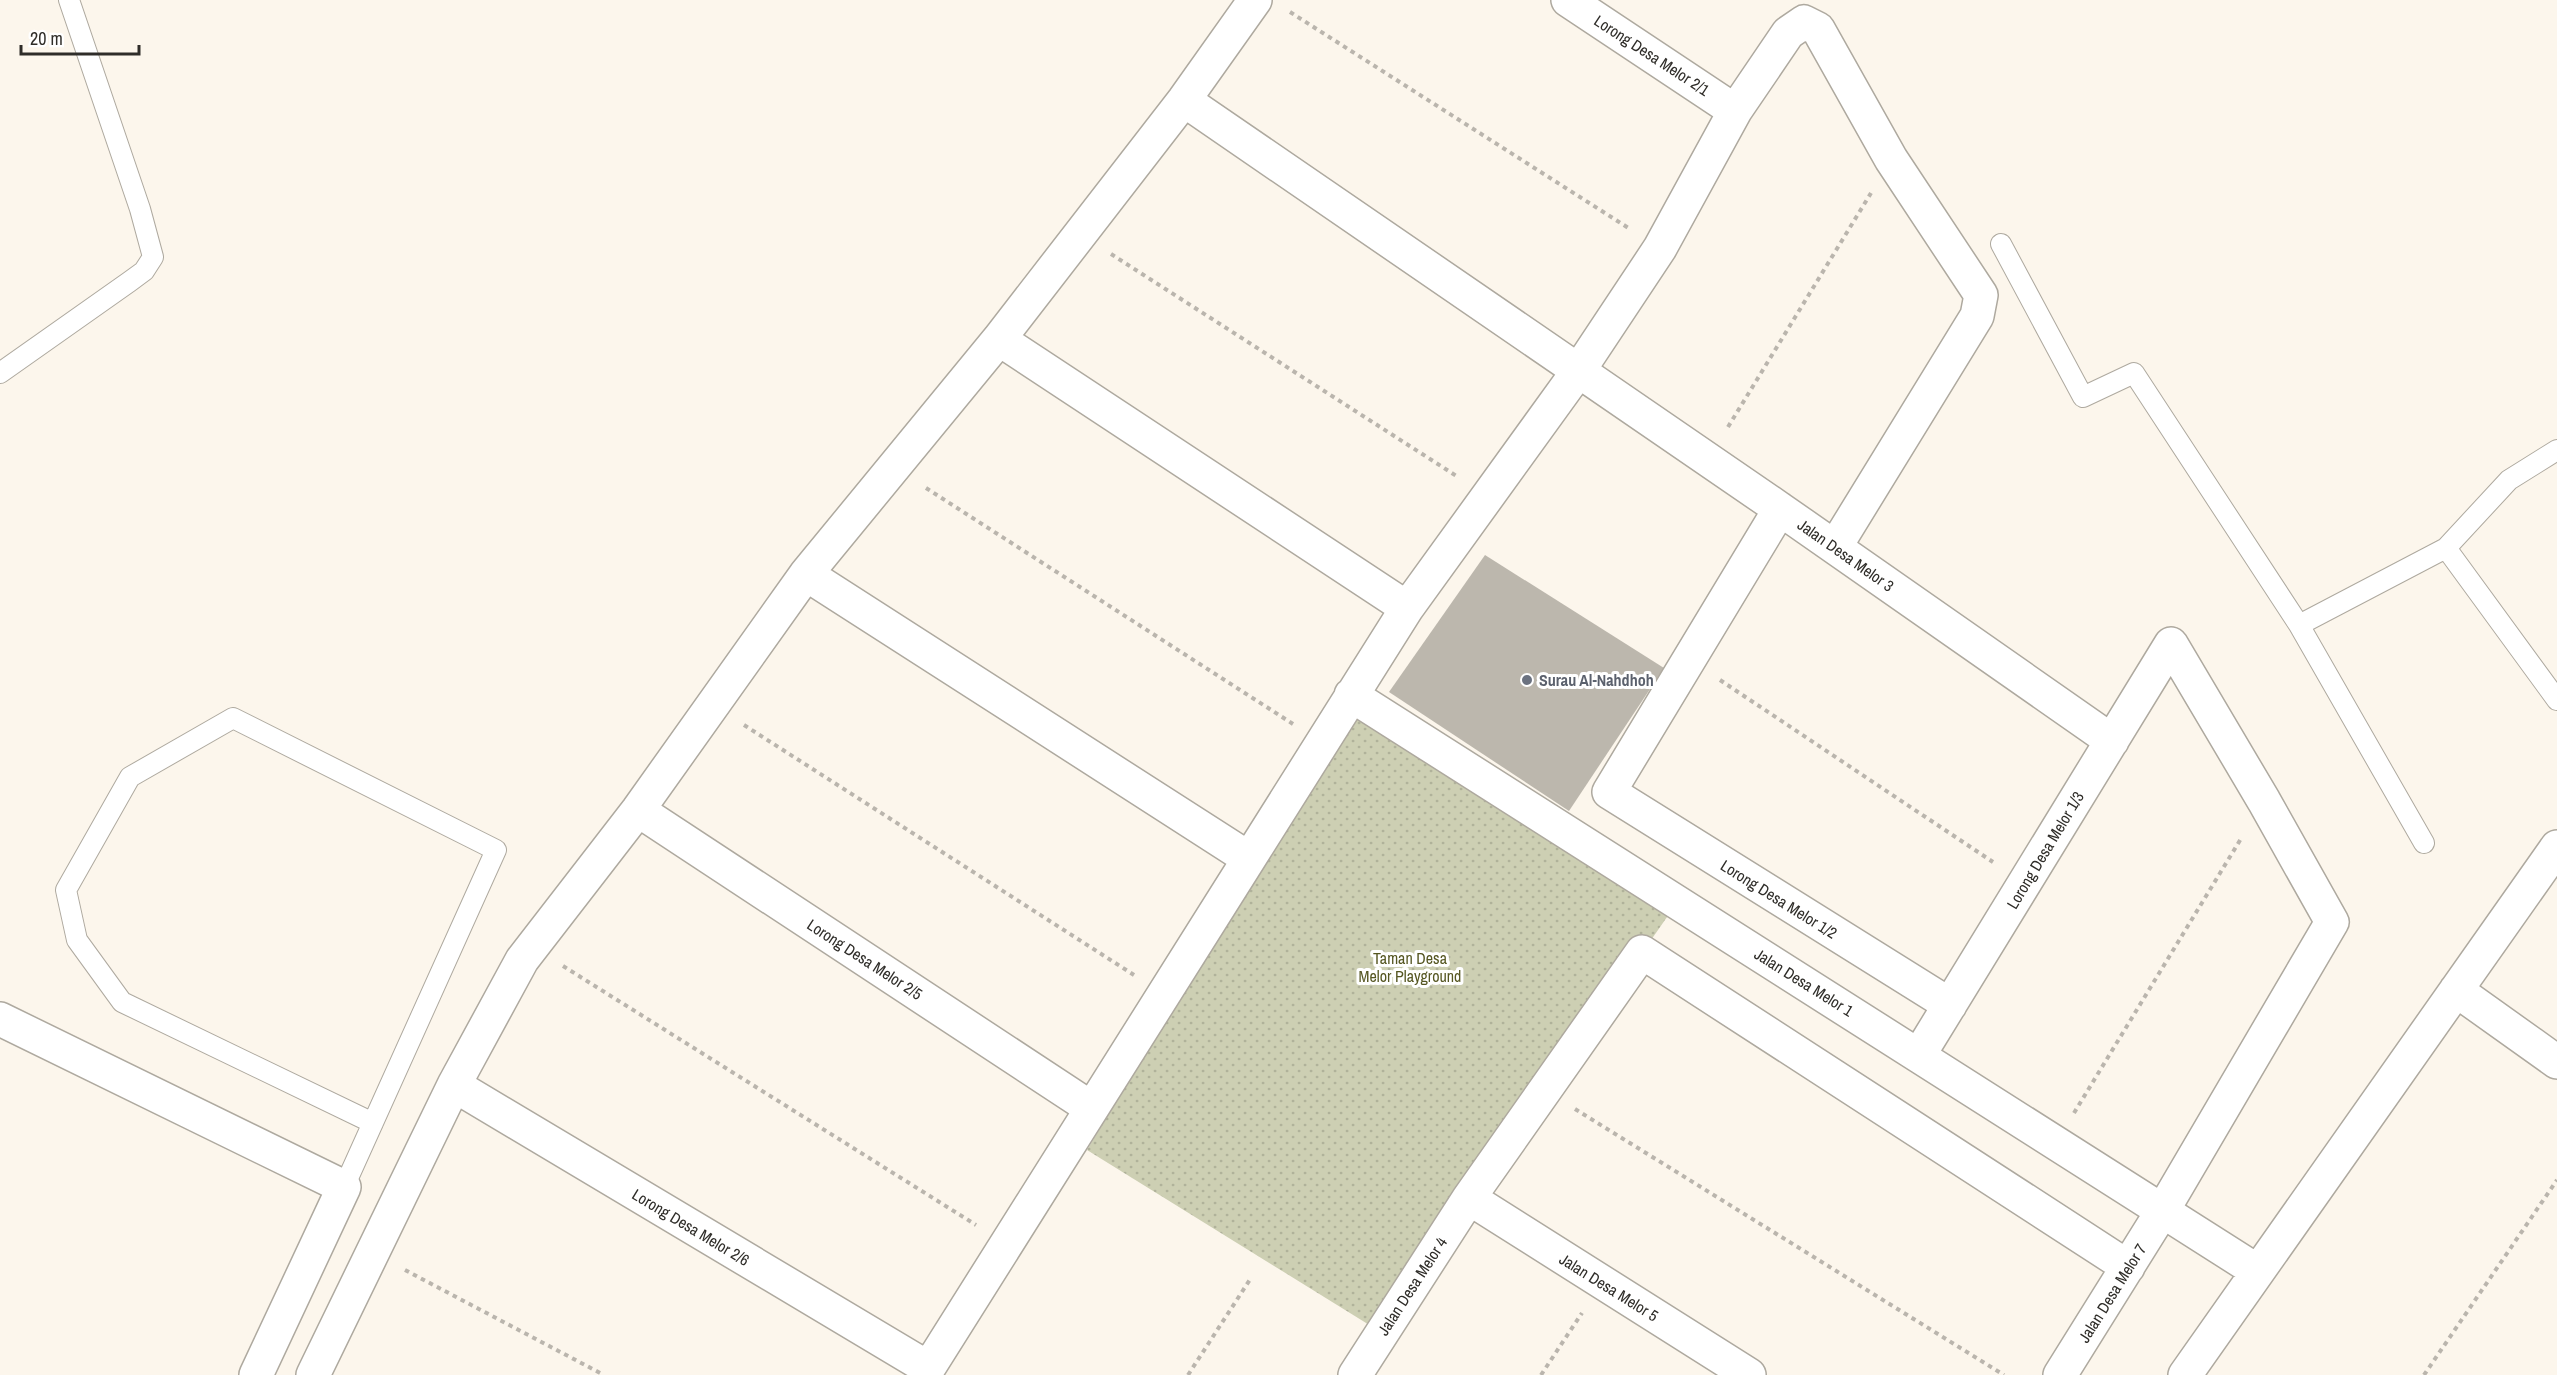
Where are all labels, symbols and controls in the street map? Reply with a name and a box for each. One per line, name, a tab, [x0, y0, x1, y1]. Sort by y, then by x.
street label: Lorong Desa Melor 2/1	[1590, 9, 1715, 101]
scale bar	[21, 18, 140, 56]
text: 20 m	[30, 26, 63, 51]
street label: Jalan Desa Melor 3	[1793, 514, 1899, 596]
place label: Surau Al-Nahdhoh	[1539, 669, 1654, 691]
marker: Surau Al-Nahdhoh	[1520, 673, 1534, 687]
street label: Lorong Desa Melor 1/3	[2001, 787, 2089, 913]
street label: Lorong Desa Melor 1/2	[1717, 854, 1841, 944]
street label: Lorong Desa Melor 2/5	[803, 913, 927, 1005]
street label: Jalan Desa Melor 1	[1750, 943, 1858, 1022]
park label: Taman Desa Melor Playground	[1359, 947, 1461, 987]
street label: Lorong Desa Melor 2/6	[628, 1183, 754, 1271]
street label: Jalan Desa Melor 4	[1372, 1233, 1452, 1339]
street label: Jalan Desa Melor 7	[2073, 1239, 2151, 1347]
street label: Jalan Desa Melor 5	[1555, 1248, 1663, 1326]

